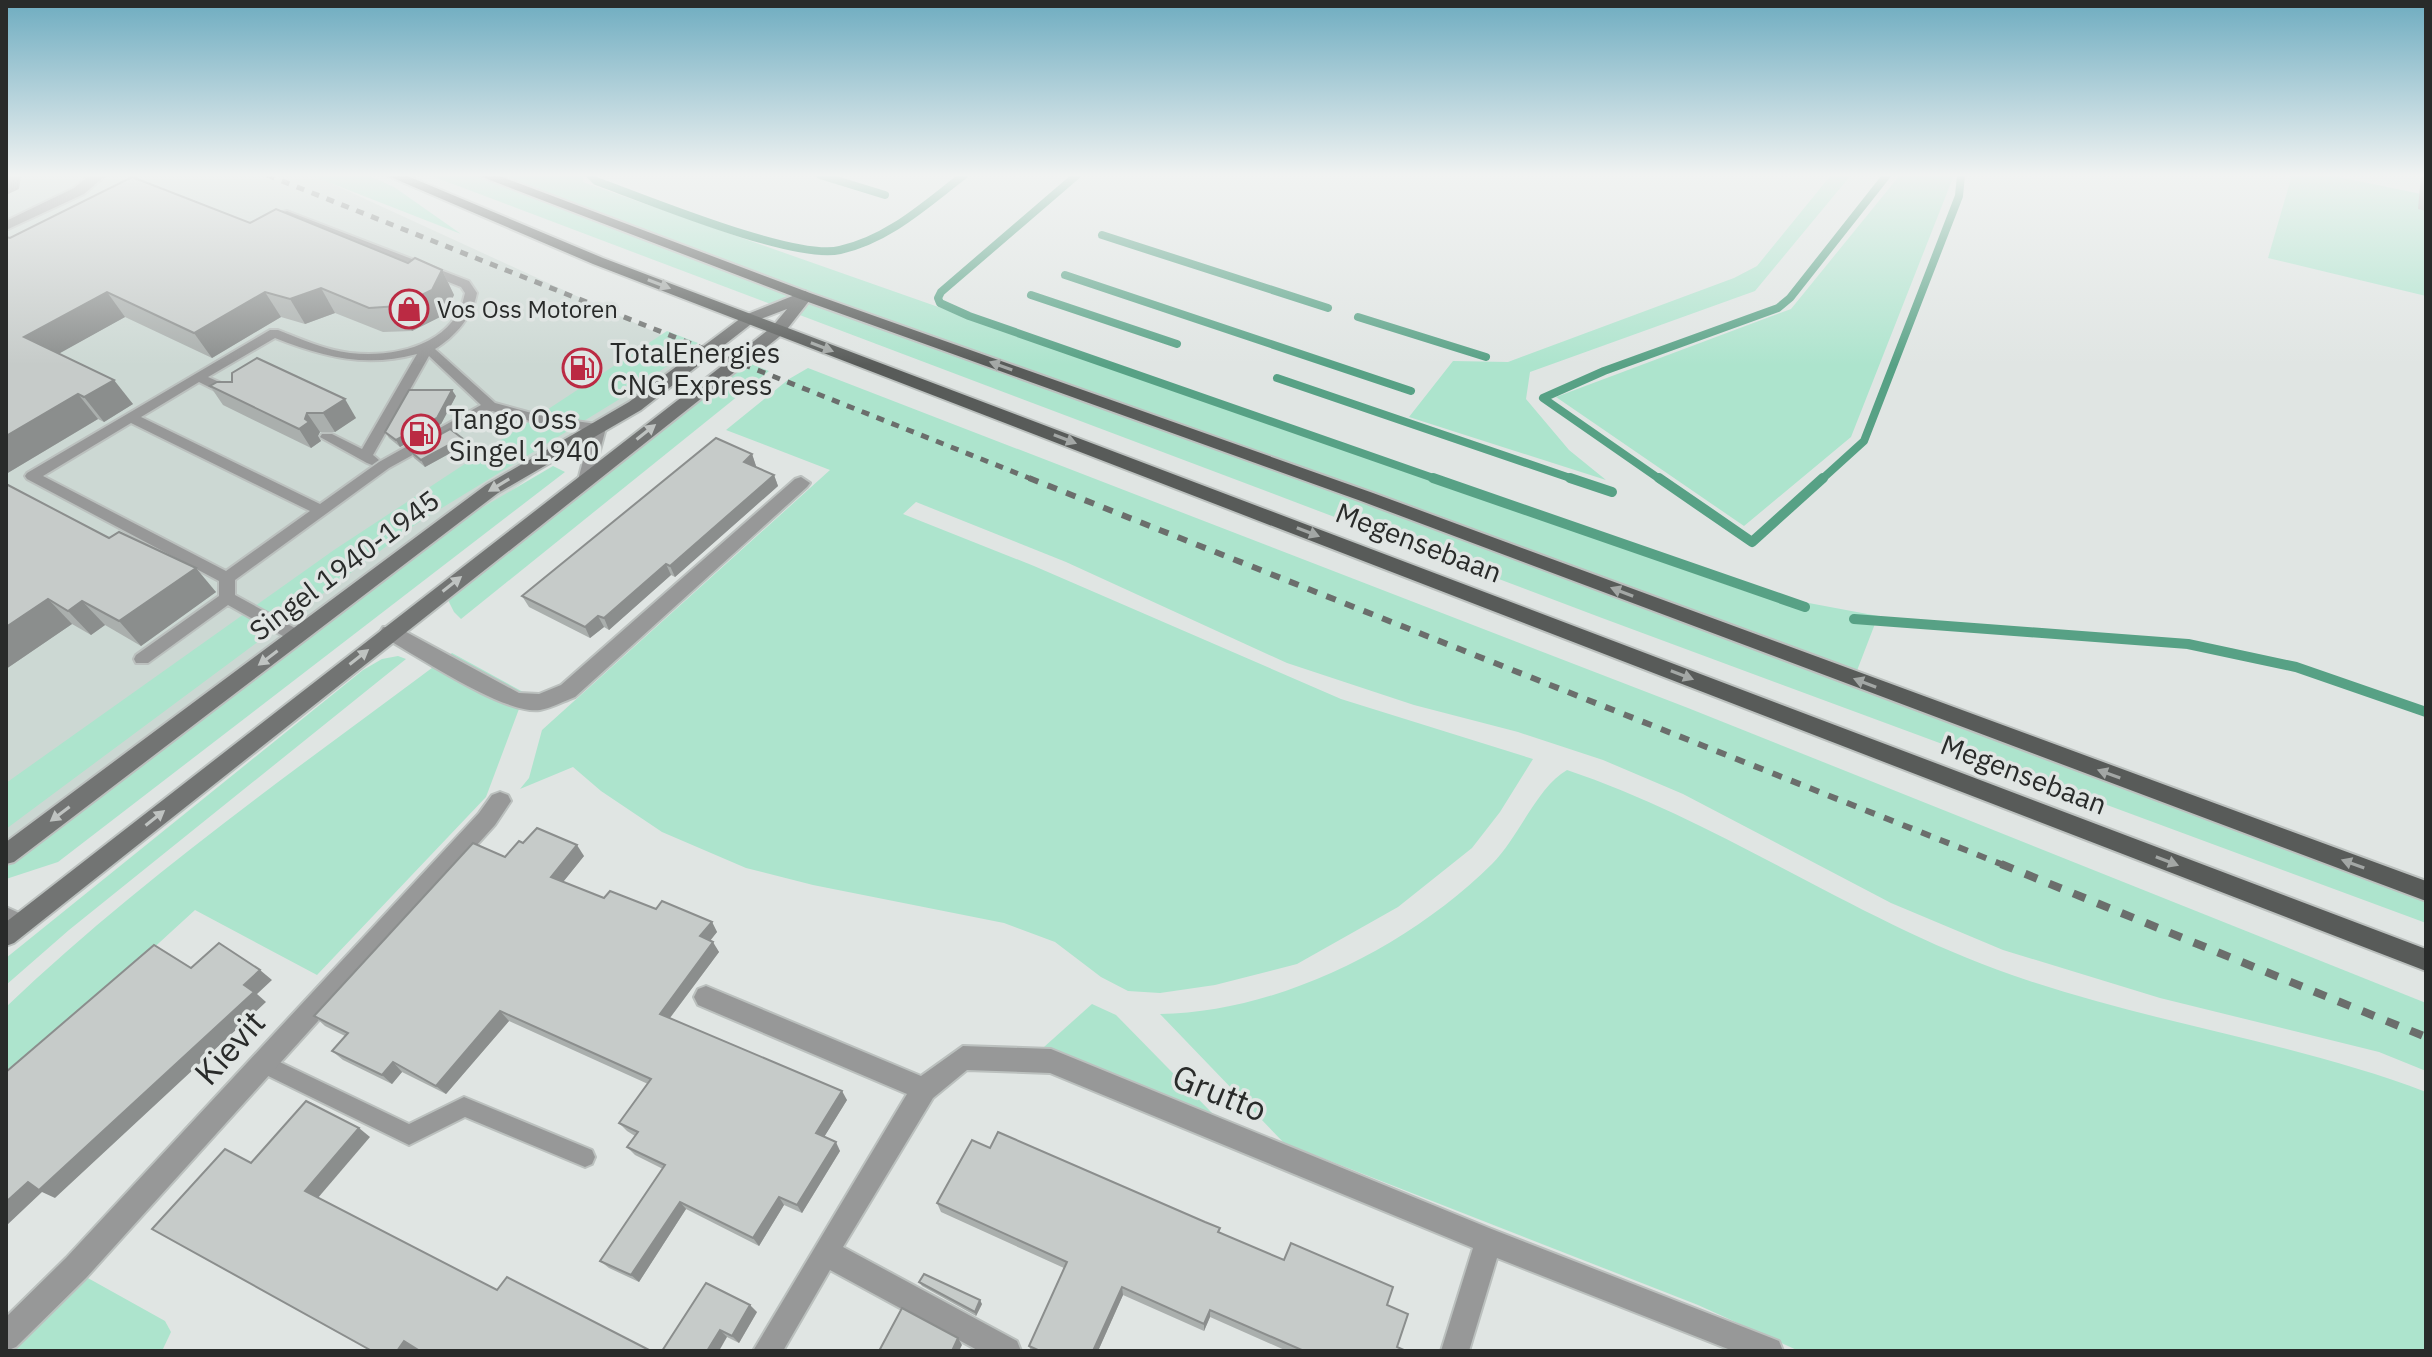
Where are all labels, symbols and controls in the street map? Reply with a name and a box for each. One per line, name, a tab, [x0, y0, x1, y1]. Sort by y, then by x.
one-way arrow	[647, 278, 671, 291]
shop icon: Vos Oss Motoren	[388, 288, 430, 330]
place label: Vos Oss Motoren	[437, 293, 618, 325]
place label: TotalEnergies CNG Express	[610, 334, 780, 403]
one-way arrow	[810, 341, 834, 354]
fuel station icon: TotalEnergies CNG Express	[561, 347, 603, 389]
one-way arrow	[989, 359, 1013, 372]
place label: Tango Oss Singel 1940	[449, 400, 600, 469]
fuel station icon: Tango Oss Singel 1940	[400, 413, 442, 455]
one-way arrow	[636, 424, 656, 440]
one-way arrow	[1053, 433, 1077, 446]
one-way arrow	[488, 478, 510, 492]
street label: Singel 1940-1945	[241, 481, 447, 649]
street label: Megensebaan	[1331, 493, 1507, 591]
one-way arrow	[1296, 526, 1320, 539]
one-way arrow	[442, 577, 462, 593]
one-way arrow	[1609, 585, 1633, 598]
one-way arrow	[258, 649, 278, 665]
one-way arrow	[349, 649, 369, 665]
one-way arrow	[1670, 669, 1694, 682]
one-way arrow	[1853, 676, 1877, 689]
street label: Megensebaan	[1936, 725, 2112, 823]
one-way arrow	[2097, 767, 2121, 780]
one-way arrow	[49, 806, 71, 822]
one-way arrow	[145, 810, 165, 826]
one-way arrow	[2155, 855, 2179, 868]
one-way arrow	[2341, 857, 2365, 870]
street label: Kievit	[184, 1000, 274, 1094]
street label: Grutto	[1166, 1053, 1274, 1131]

